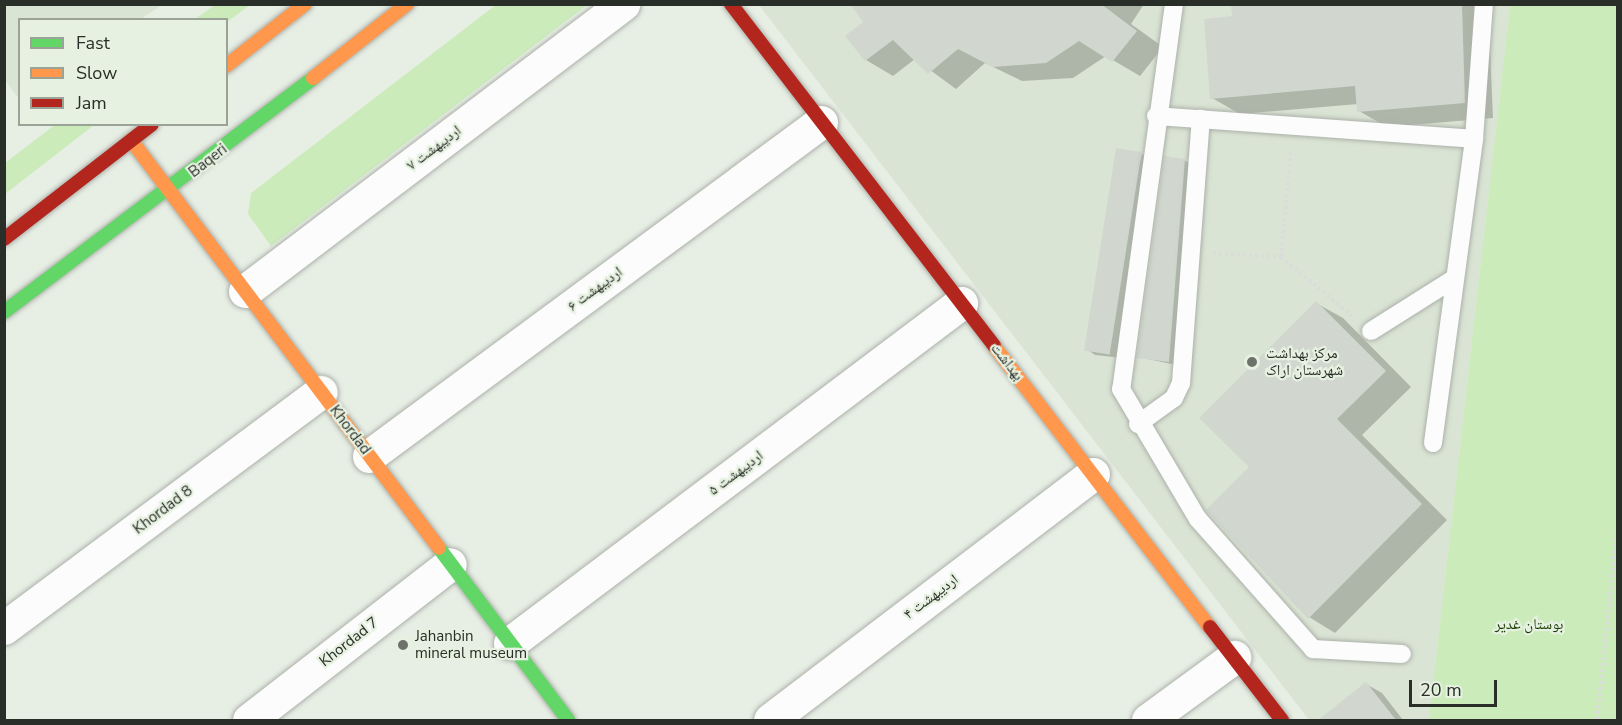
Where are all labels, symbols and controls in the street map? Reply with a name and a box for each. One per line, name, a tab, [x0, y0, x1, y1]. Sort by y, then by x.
legend	[18, 18, 228, 126]
text: Fast	[76, 31, 110, 55]
text: Slow	[76, 61, 117, 85]
text: Jam	[76, 91, 107, 115]
street label: اردیبهشت ۷	[403, 122, 465, 174]
street label: Baqeri	[185, 140, 231, 182]
street label: اردیبهشت ۶	[564, 263, 626, 315]
street label: بهداشت	[987, 340, 1027, 384]
place label: مرکز بهداشت شهرستان اراک	[1266, 344, 1343, 379]
marker: مرکز بهداشت شهرستان اراک	[1243, 353, 1261, 371]
street label: Khordad	[326, 402, 374, 458]
street label: اردیبهشت ۵	[705, 447, 767, 499]
street label: Khordad 8	[130, 482, 196, 538]
street label: اردیبهشت ۴	[900, 571, 962, 623]
street label: Khordad 7	[316, 613, 382, 671]
park label: بوستان غدیر	[1495, 616, 1563, 634]
place label: Jahanbin mineral museum	[415, 627, 527, 662]
marker: Jahanbin mineral museum	[396, 638, 410, 652]
scale bar	[1412, 668, 1500, 706]
text: 20 m	[1420, 678, 1462, 702]

